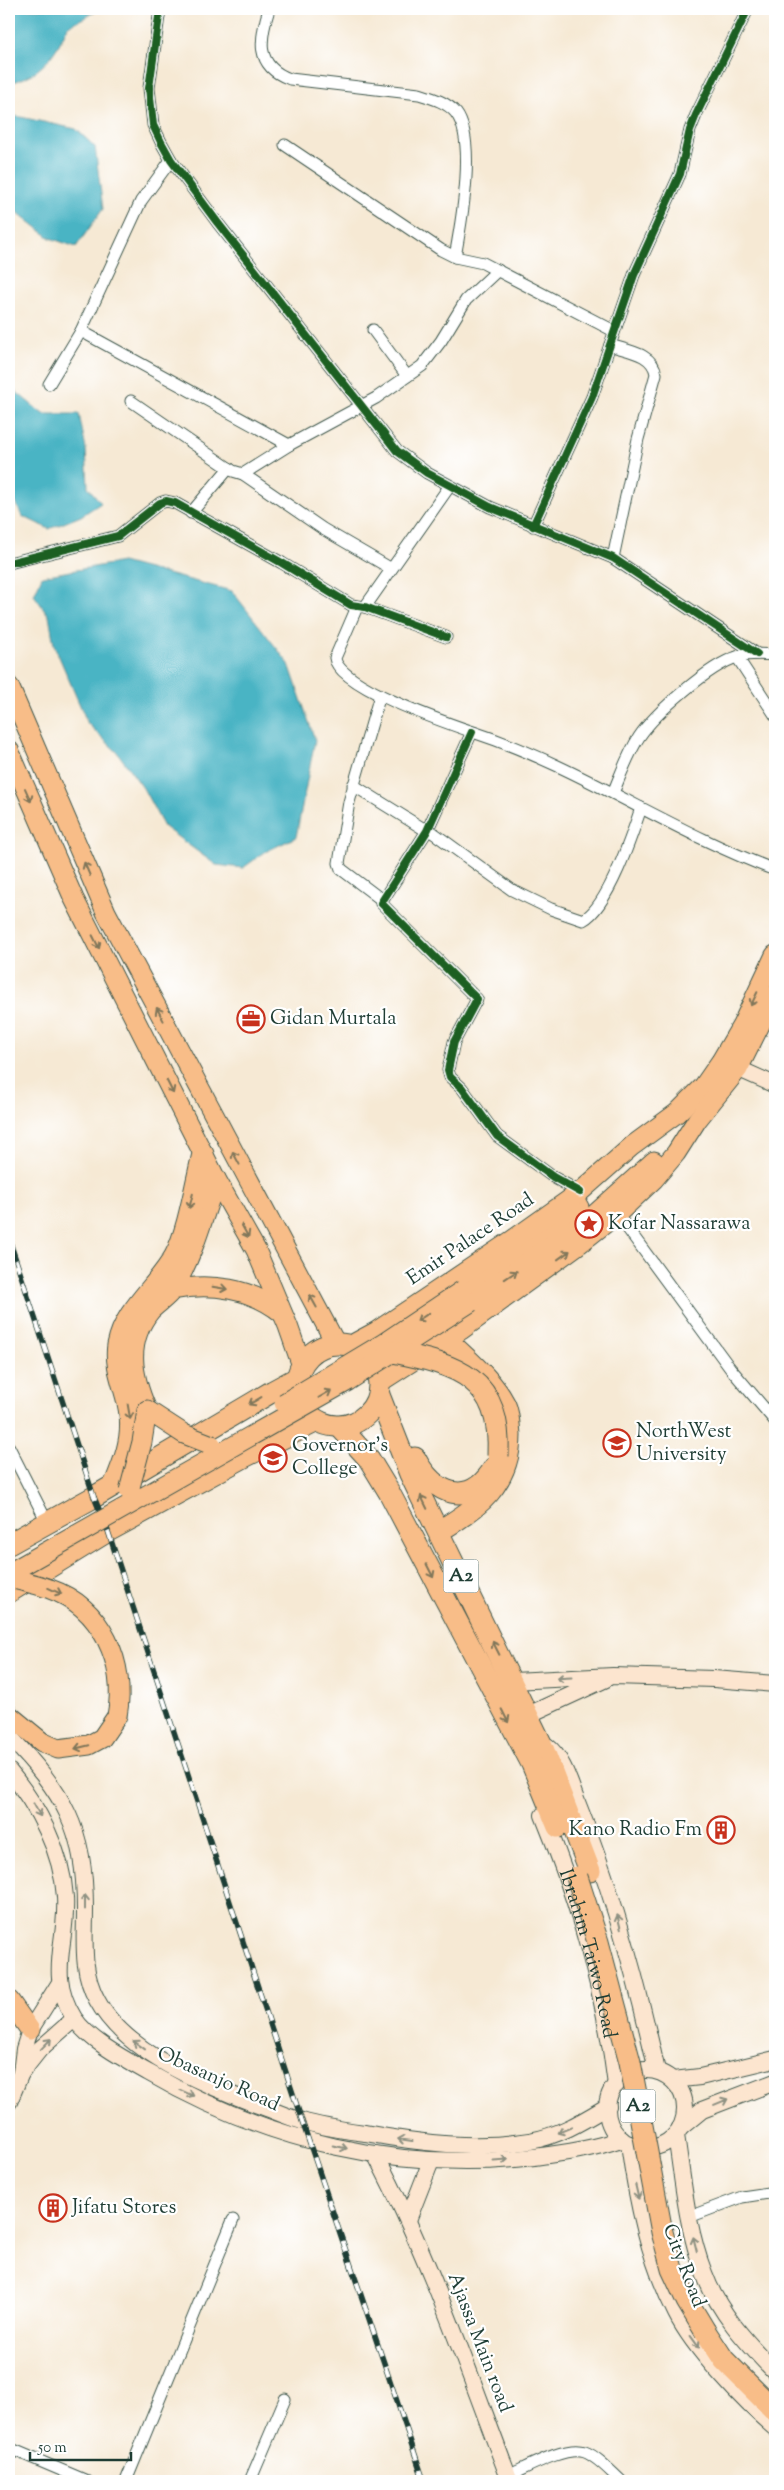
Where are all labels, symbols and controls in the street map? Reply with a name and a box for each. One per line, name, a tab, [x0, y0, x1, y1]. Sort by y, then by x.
one-way arrow	[24, 787, 34, 802]
one-way arrow	[82, 862, 92, 877]
one-way arrow	[92, 934, 101, 949]
one-way arrow	[749, 992, 759, 1007]
office icon: Gidan Murtala	[236, 1004, 266, 1034]
place label: Gidan Murtala	[270, 1005, 397, 1034]
one-way arrow	[155, 1007, 164, 1022]
one-way arrow	[166, 1079, 175, 1094]
one-way arrow	[231, 1150, 241, 1165]
street label: Emir Palace Road	[401, 1187, 541, 1293]
one-way arrow	[186, 1192, 195, 1208]
place icon: Kofar Nassarawa	[574, 1209, 604, 1239]
place label: Kofar Nassarawa	[608, 1210, 751, 1239]
one-way arrow	[241, 1223, 250, 1238]
one-way arrow	[557, 1250, 571, 1260]
one-way arrow	[504, 1269, 518, 1280]
one-way arrow	[212, 1283, 228, 1293]
one-way arrow	[307, 1294, 317, 1309]
one-way arrow	[416, 1312, 430, 1322]
one-way arrow	[318, 1389, 333, 1399]
one-way arrow	[248, 1397, 262, 1407]
one-way arrow	[124, 1403, 134, 1419]
place label: NorthWest University	[636, 1418, 732, 1470]
school or university icon: NorthWest University	[602, 1428, 632, 1458]
place label: Governor's College	[292, 1432, 388, 1484]
school or university icon: Governor's College	[258, 1443, 288, 1473]
one-way arrow	[419, 1495, 429, 1510]
road number: A2	[444, 1560, 478, 1592]
one-way arrow	[426, 1563, 435, 1578]
one-way arrow	[47, 1587, 62, 1597]
one-way arrow	[491, 1641, 500, 1656]
one-way arrow	[556, 1673, 572, 1682]
one-way arrow	[500, 1708, 510, 1723]
one-way arrow	[74, 1743, 90, 1752]
one-way arrow	[33, 1802, 42, 1817]
building icon: Kano Radio Fm	[706, 1815, 736, 1845]
place label: Kano Radio Fm	[569, 1816, 702, 1845]
street label: Ibrahim Taiwo Road	[550, 1865, 623, 2041]
one-way arrow	[80, 1895, 90, 1911]
one-way arrow	[614, 1914, 623, 1930]
one-way arrow	[39, 2038, 51, 2050]
one-way arrow	[132, 2040, 146, 2050]
street label: Obasanjo Road	[152, 2040, 284, 2120]
one-way arrow	[179, 2089, 194, 2098]
road number: A2	[620, 2090, 656, 2122]
one-way arrow	[713, 2097, 728, 2106]
one-way arrow	[558, 2126, 573, 2135]
one-way arrow	[397, 2134, 413, 2144]
one-way arrow	[331, 2143, 347, 2153]
one-way arrow	[493, 2156, 509, 2165]
one-way arrow	[633, 2183, 643, 2199]
building icon: Jifatu Stores	[38, 2193, 68, 2223]
place label: Jifatu Stores	[71, 2194, 177, 2223]
street label: City Road	[654, 2220, 712, 2312]
one-way arrow	[690, 2236, 699, 2252]
street label: Ajassa Main road	[439, 2269, 519, 2417]
one-way arrow	[690, 2335, 700, 2349]
scale bar	[30, 2430, 131, 2462]
text: 50 m	[37, 2438, 67, 2459]

